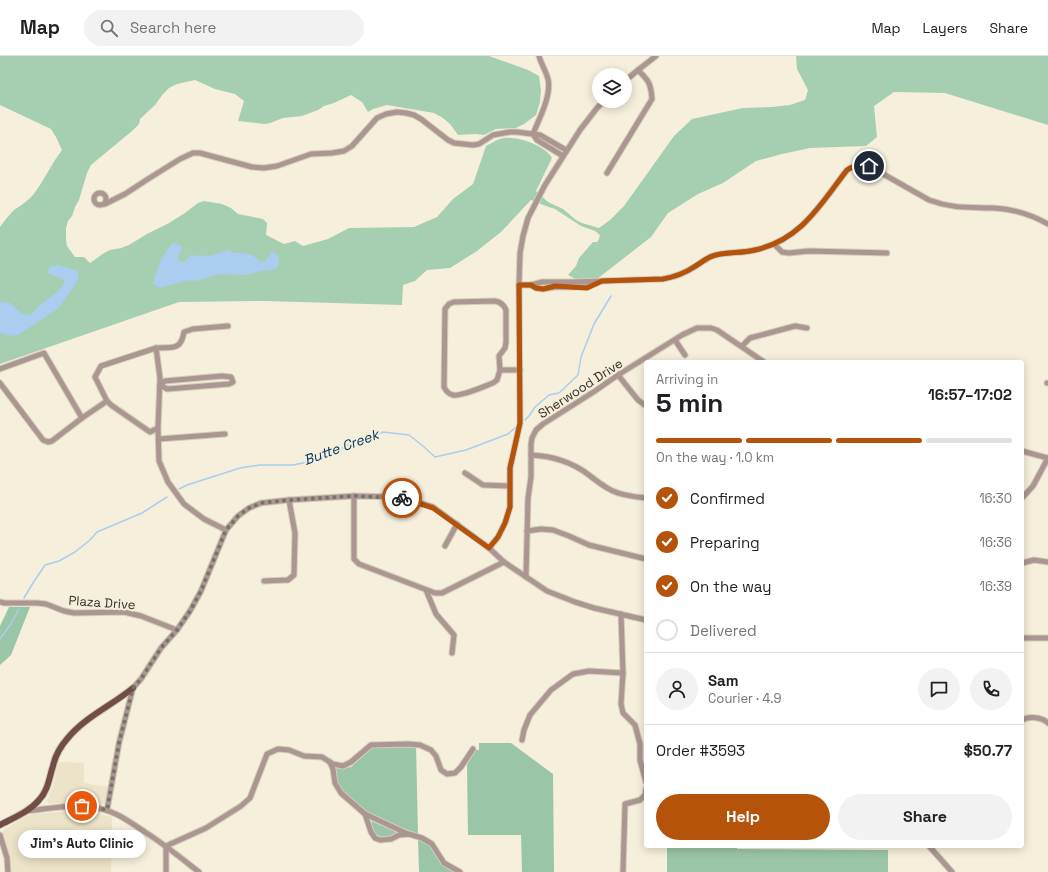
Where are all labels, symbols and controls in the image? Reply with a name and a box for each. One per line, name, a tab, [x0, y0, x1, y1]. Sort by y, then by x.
search box	[84, 10, 364, 46]
text: Map	[20, 15, 60, 40]
icon: search	[98, 17, 120, 39]
text: Search here	[130, 18, 216, 37]
text: Map	[871, 19, 901, 37]
text: Layers	[923, 19, 967, 37]
text: Share	[989, 19, 1028, 37]
map controls	[592, 68, 632, 108]
button: layers	[592, 68, 632, 108]
pin	[852, 149, 886, 183]
icon: home	[858, 155, 880, 177]
street label: Sherwood Drive	[535, 355, 626, 422]
text: Arriving in	[656, 371, 718, 388]
text: 16:57–17:02	[928, 385, 1012, 404]
text: 5 min	[656, 386, 723, 420]
water label: Butte Creek	[301, 425, 382, 469]
text: On the way · 1.0 km	[656, 449, 774, 466]
courier	[382, 478, 422, 518]
icon: bike	[391, 487, 413, 509]
icon: check	[656, 487, 678, 509]
text: Confirmed	[690, 489, 765, 508]
text: 16:30	[979, 490, 1012, 507]
icon: check	[656, 531, 678, 553]
text: Preparing	[690, 533, 760, 552]
text: 16:36	[980, 534, 1012, 551]
icon: check	[656, 575, 678, 597]
text: On the way	[690, 577, 771, 596]
text: 16:39	[980, 578, 1012, 595]
street label: Plaza Drive	[68, 592, 136, 613]
text: Delivered	[690, 621, 757, 640]
button: person	[656, 668, 698, 710]
button: chat	[918, 668, 960, 710]
button: phone	[970, 668, 1012, 710]
text: Sam	[708, 671, 739, 690]
text: Courier · 4.9	[708, 690, 782, 707]
text: Order #3593	[656, 741, 745, 760]
text: $50.77	[964, 741, 1012, 760]
pin	[65, 789, 99, 823]
button: Help	[656, 794, 830, 840]
button: Share	[838, 794, 1012, 840]
icon: bag	[71, 795, 93, 817]
callout: Jim's Auto Clinic	[18, 830, 146, 858]
text: Jim's Auto Clinic	[30, 835, 134, 852]

